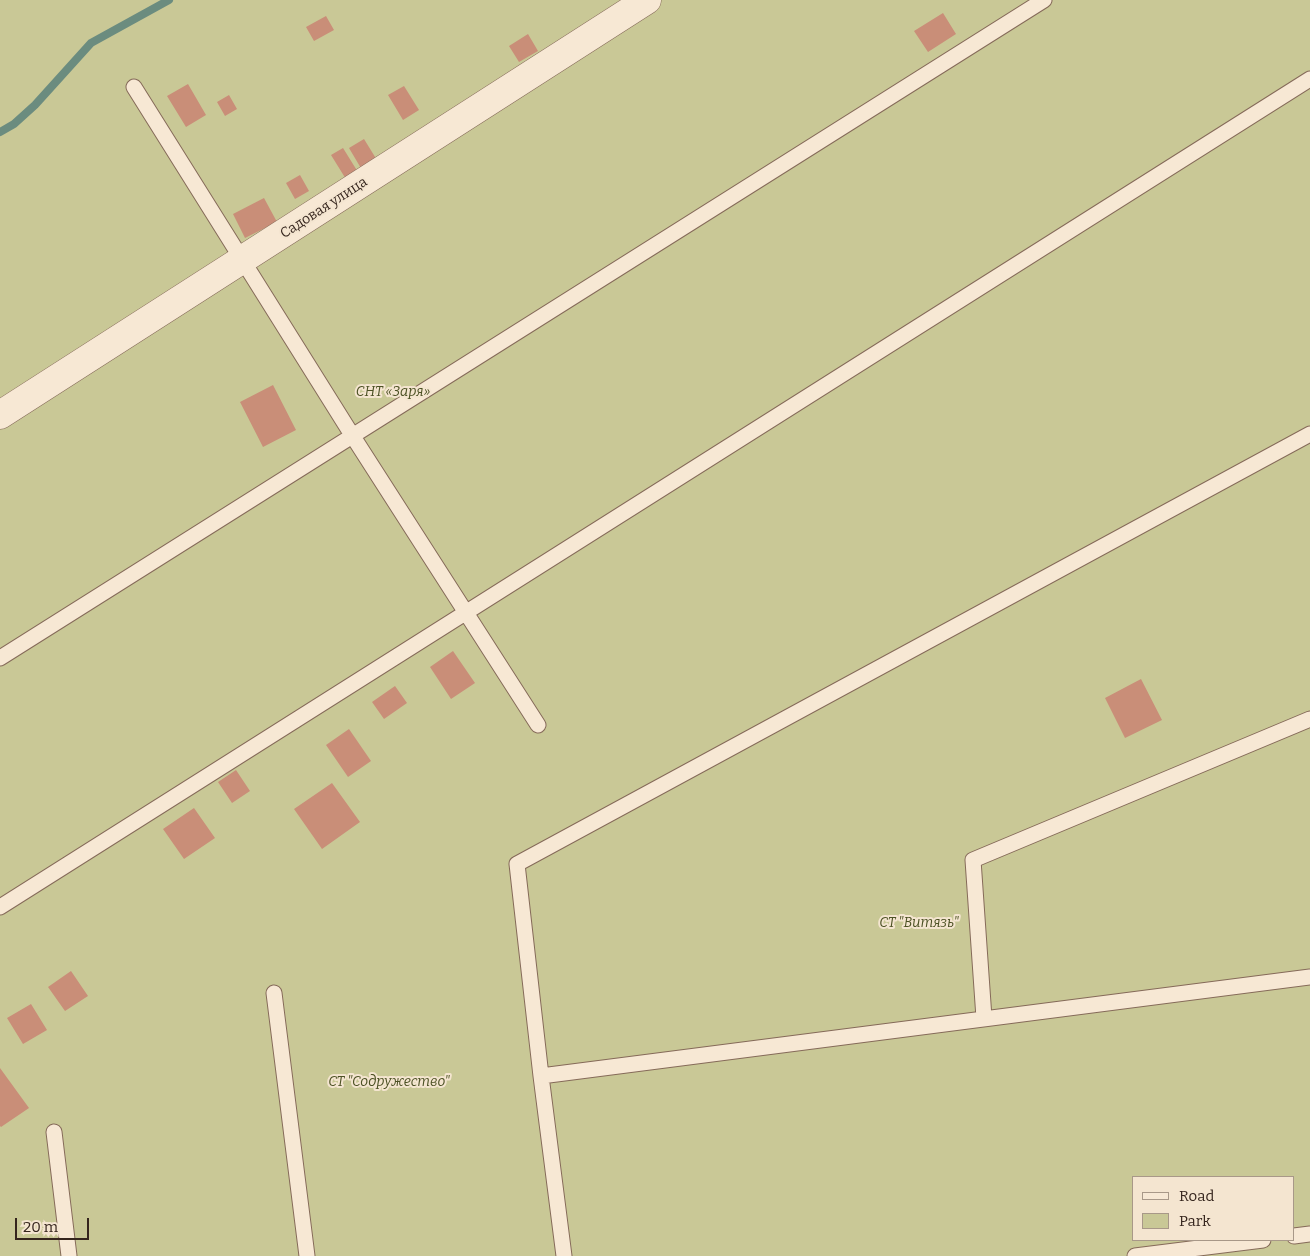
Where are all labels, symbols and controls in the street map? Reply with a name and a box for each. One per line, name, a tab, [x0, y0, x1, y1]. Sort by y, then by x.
street label: Садовая улица	[277, 174, 371, 242]
park label: СНТ «Заря»	[356, 384, 430, 400]
park label: СТ "Витязь"	[879, 915, 959, 931]
park label: СТ "Содружество"	[328, 1074, 450, 1090]
legend	[1132, 1176, 1295, 1241]
text: Road	[1179, 1187, 1214, 1205]
scale bar	[18, 1208, 91, 1240]
text: Park	[1179, 1212, 1211, 1230]
text: 20 m	[23, 1218, 58, 1236]

